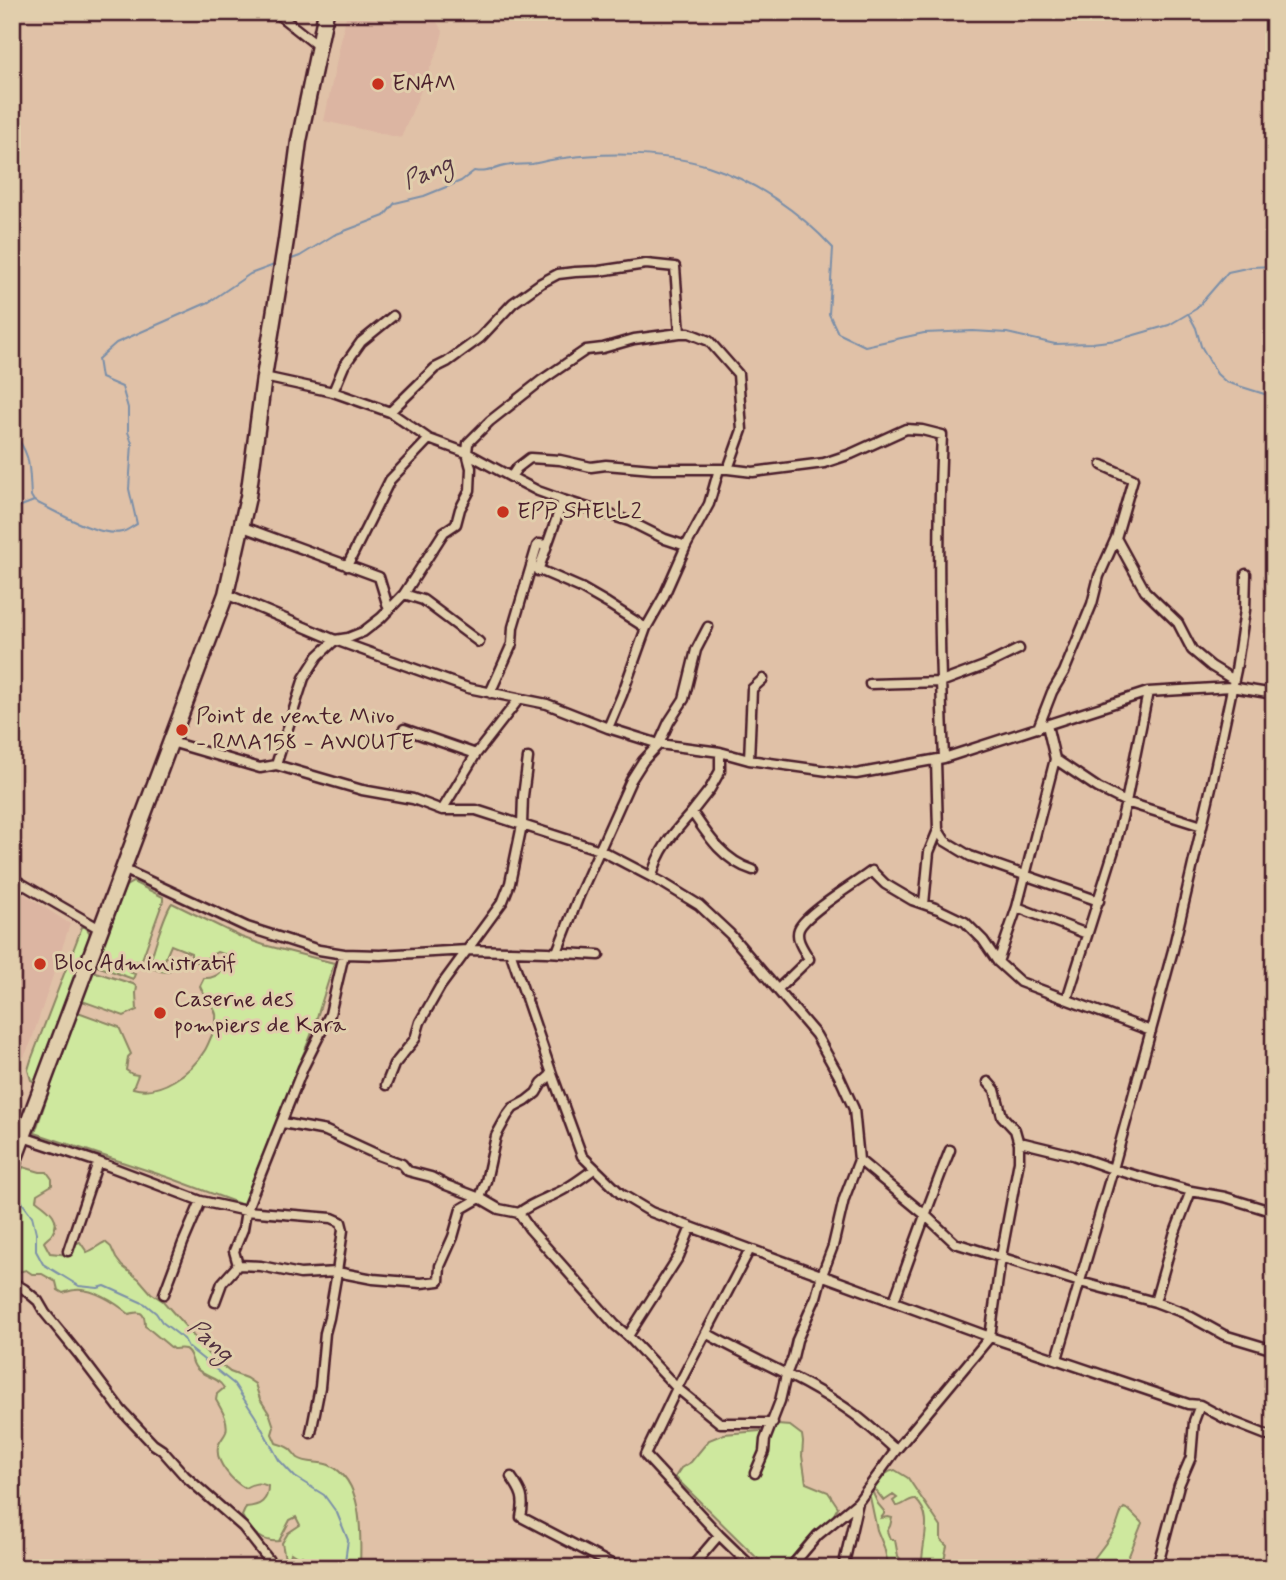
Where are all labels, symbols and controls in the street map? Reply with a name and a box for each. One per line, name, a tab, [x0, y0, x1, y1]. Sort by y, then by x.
place label: ENAM	[392, 69, 456, 99]
marker: ENAM	[370, 76, 386, 92]
water label: Pang	[398, 148, 460, 199]
place label: EPP SHELL2	[517, 497, 642, 527]
marker: EPP SHELL2	[495, 504, 511, 520]
place label: Point de vente Mivo - RMA158 - AWOUTE	[196, 702, 414, 758]
marker: Point de vente Mivo - RMA158 - AWOUTE	[174, 722, 190, 738]
place label: Bloc Administratif	[54, 949, 236, 979]
marker: Bloc Administratif	[32, 956, 48, 972]
place label: Caserne des pompiers de Kara	[174, 985, 346, 1041]
marker: Caserne des pompiers de Kara	[152, 1005, 168, 1021]
water label: Pang	[179, 1312, 241, 1372]

